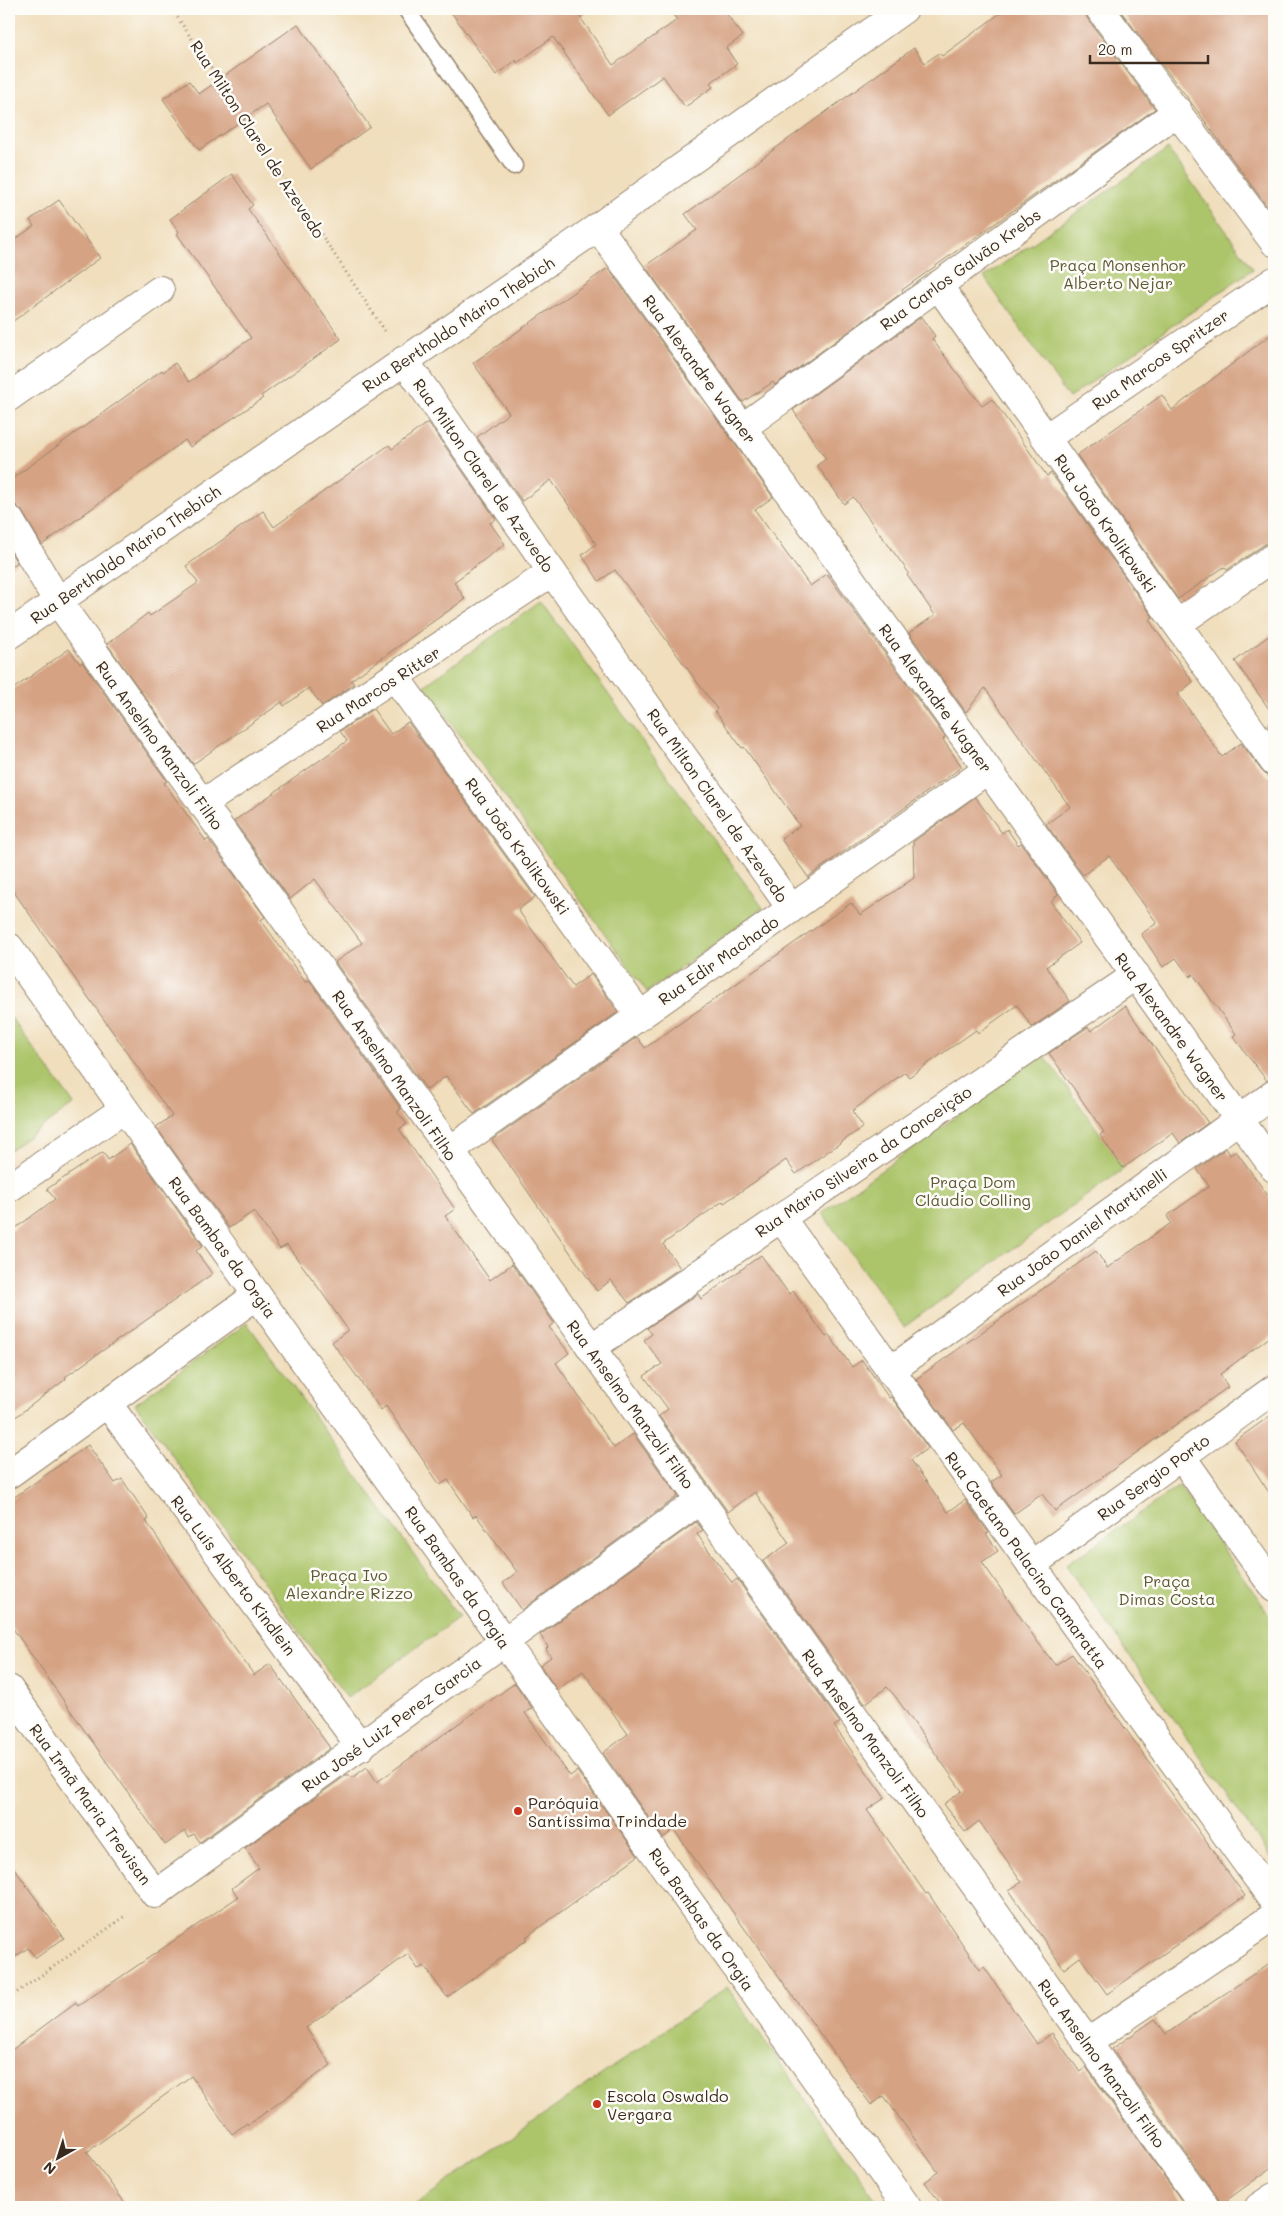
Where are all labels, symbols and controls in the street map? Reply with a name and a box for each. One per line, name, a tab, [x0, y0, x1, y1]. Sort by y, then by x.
scale bar	[1090, 32, 1208, 64]
street label: Rua Milton Clarel de Azevedo	[186, 36, 330, 242]
text: 20 m	[1098, 39, 1132, 59]
street label: Rua Carlos Galvão Krebs	[875, 204, 1045, 334]
street label: Rua Bertholdo Mário Thebich	[358, 252, 558, 396]
park label: Praça Monsenhor Alberto Nejar	[1050, 254, 1186, 293]
street label: Rua Alexandre Wagner	[639, 290, 761, 448]
street label: Rua Marcos Spritzer	[1087, 304, 1233, 414]
street label: Rua Milton Clarel de Azevedo	[409, 374, 559, 576]
street label: Rua João Krolikowski	[1050, 450, 1162, 596]
street label: Rua Bertholdo Mário Thebich	[26, 480, 224, 628]
street label: Rua Alexandre Wagner	[875, 619, 997, 777]
street label: Rua Marcos Ritter	[312, 641, 444, 737]
street label: Rua Anselmo Manzoli Filho	[92, 657, 228, 833]
street label: Rua Milton Clarel de Azevedo	[643, 704, 793, 906]
street label: Rua João Krolikowski	[461, 773, 575, 919]
street label: Rua Edir Machado	[654, 911, 782, 1009]
street label: Rua Alexandre Wagner	[1111, 948, 1233, 1106]
street label: Rua Anselmo Manzoli Filho	[328, 986, 462, 1164]
street label: Rua Mário Silveira da Conceição	[751, 1081, 975, 1241]
street label: Rua João Daniel Martinelli	[993, 1163, 1171, 1301]
park label: Praça Dom Cláudio Colling	[915, 1171, 1031, 1210]
street label: Rua Bambas da Orgia	[165, 1172, 281, 1322]
street label: Rua Anselmo Manzoli Filho	[563, 1316, 699, 1492]
street label: Rua Sergio Porto	[1093, 1429, 1213, 1525]
street label: Rua Caetano Palacino Camaratta	[941, 1447, 1113, 1673]
street label: Rua Luís Alberto Kindlein	[167, 1491, 301, 1659]
street label: Rua Bambas da Orgia	[401, 1501, 515, 1653]
park label: Praça Ivo Alexandre Rizzo	[285, 1564, 413, 1603]
park label: Praça Dimas Costa	[1118, 1570, 1216, 1609]
street label: Rua Anselmo Manzoli Filho	[798, 1645, 934, 1821]
street label: Rua José Luiz Perez Garcia	[297, 1652, 485, 1796]
street label: Rua Irmã Maria Trevisan	[25, 1719, 157, 1889]
place label: Paróquia Santíssima Trindade	[528, 1792, 687, 1831]
marker: Paróquia Santíssima Trindade	[512, 1805, 524, 1817]
street label: Rua Bambas da Orgia	[645, 1843, 759, 1995]
street label: Rua Anselmo Manzoli Filho	[1034, 1975, 1170, 2151]
place label: Escola Oswaldo Vergara	[607, 2085, 728, 2124]
marker: Escola Oswaldo Vergara	[591, 2098, 603, 2110]
north arrow	[32, 2134, 82, 2184]
text: N	[39, 2158, 60, 2179]

